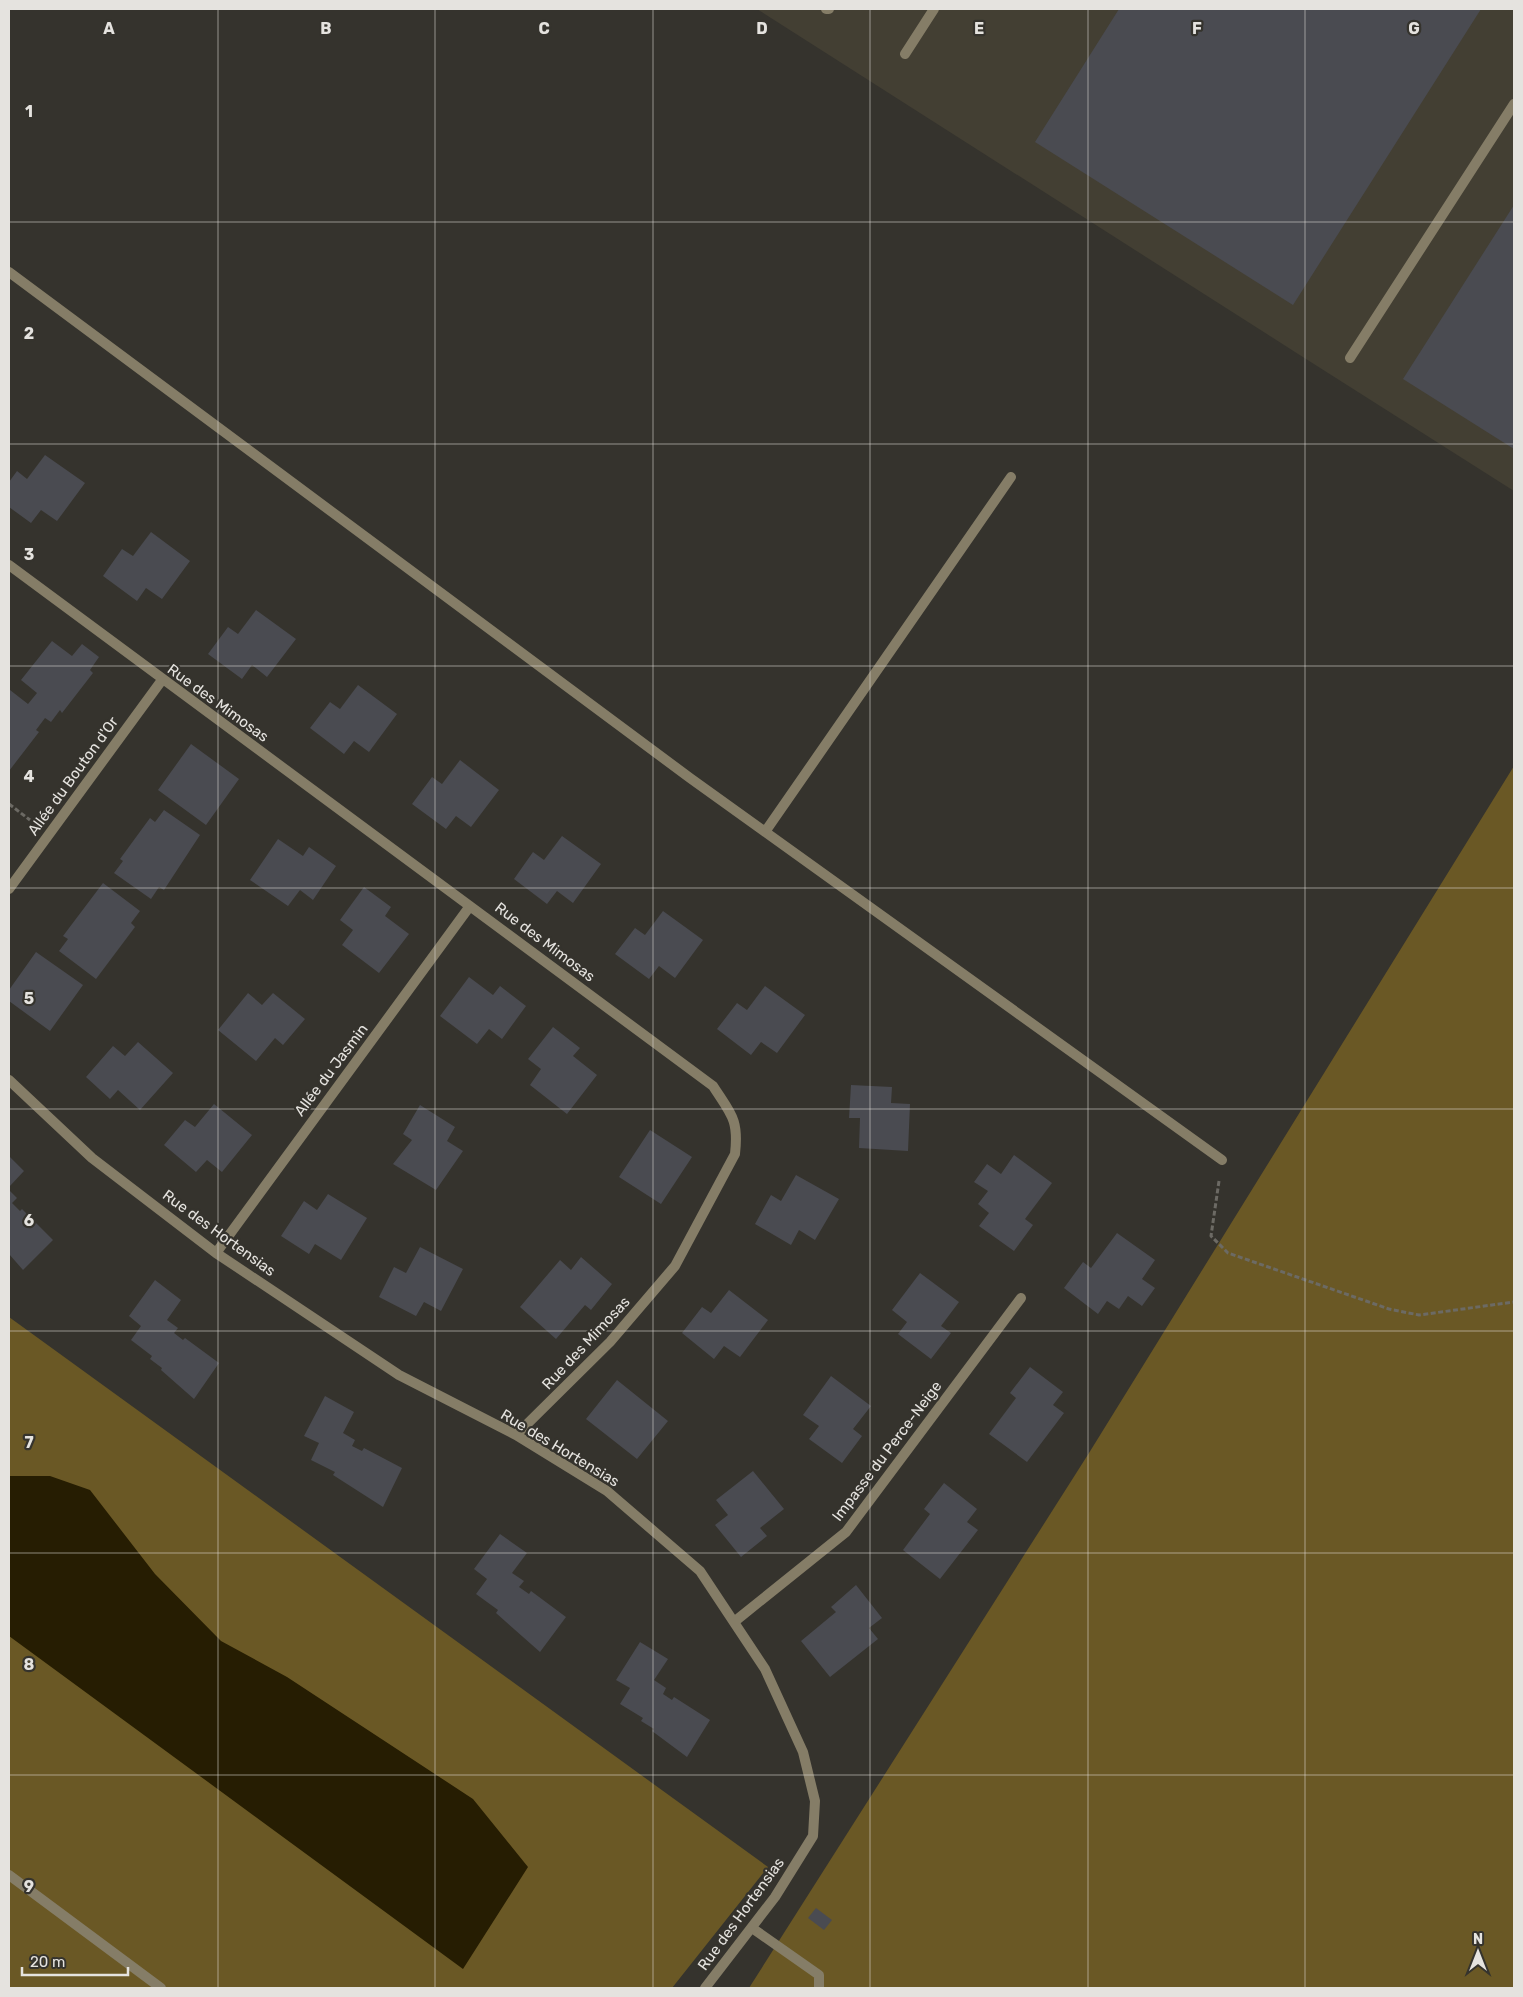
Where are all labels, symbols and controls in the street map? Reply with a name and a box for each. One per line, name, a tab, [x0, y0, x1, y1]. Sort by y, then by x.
text: A	[103, 19, 115, 38]
text: B	[320, 19, 332, 38]
text: C	[538, 19, 550, 38]
text: D	[756, 19, 768, 38]
text: E	[974, 19, 984, 38]
text: F	[1192, 19, 1202, 38]
text: G	[1408, 19, 1420, 38]
text: 1	[25, 102, 33, 121]
text: 2	[24, 324, 34, 343]
text: 3	[24, 545, 34, 564]
street label: Rue des Mimosas	[164, 660, 272, 746]
street label: Allée du Bouton d'Or	[24, 713, 122, 839]
text: 4	[24, 767, 35, 786]
street label: Rue des Mimosas	[491, 899, 599, 986]
text: 5	[24, 989, 34, 1008]
street label: Allée du Jasmin	[290, 1020, 372, 1120]
street label: Rue des Hortensias	[159, 1186, 279, 1280]
text: 6	[24, 1211, 34, 1230]
street label: Rue des Mimosas	[538, 1292, 634, 1393]
street label: Impasse du Perce-Neige	[828, 1377, 946, 1525]
street label: Rue des Hortensias	[497, 1405, 623, 1491]
text: 7	[24, 1433, 34, 1452]
text: 8	[24, 1655, 35, 1674]
street label: Rue des Hortensias	[694, 1854, 788, 1974]
text: 9	[24, 1877, 34, 1896]
north arrow	[1453, 1927, 1503, 1977]
text: N	[1473, 1931, 1483, 1948]
scale bar	[22, 1944, 129, 1976]
text: 20 m	[30, 1953, 65, 1971]

